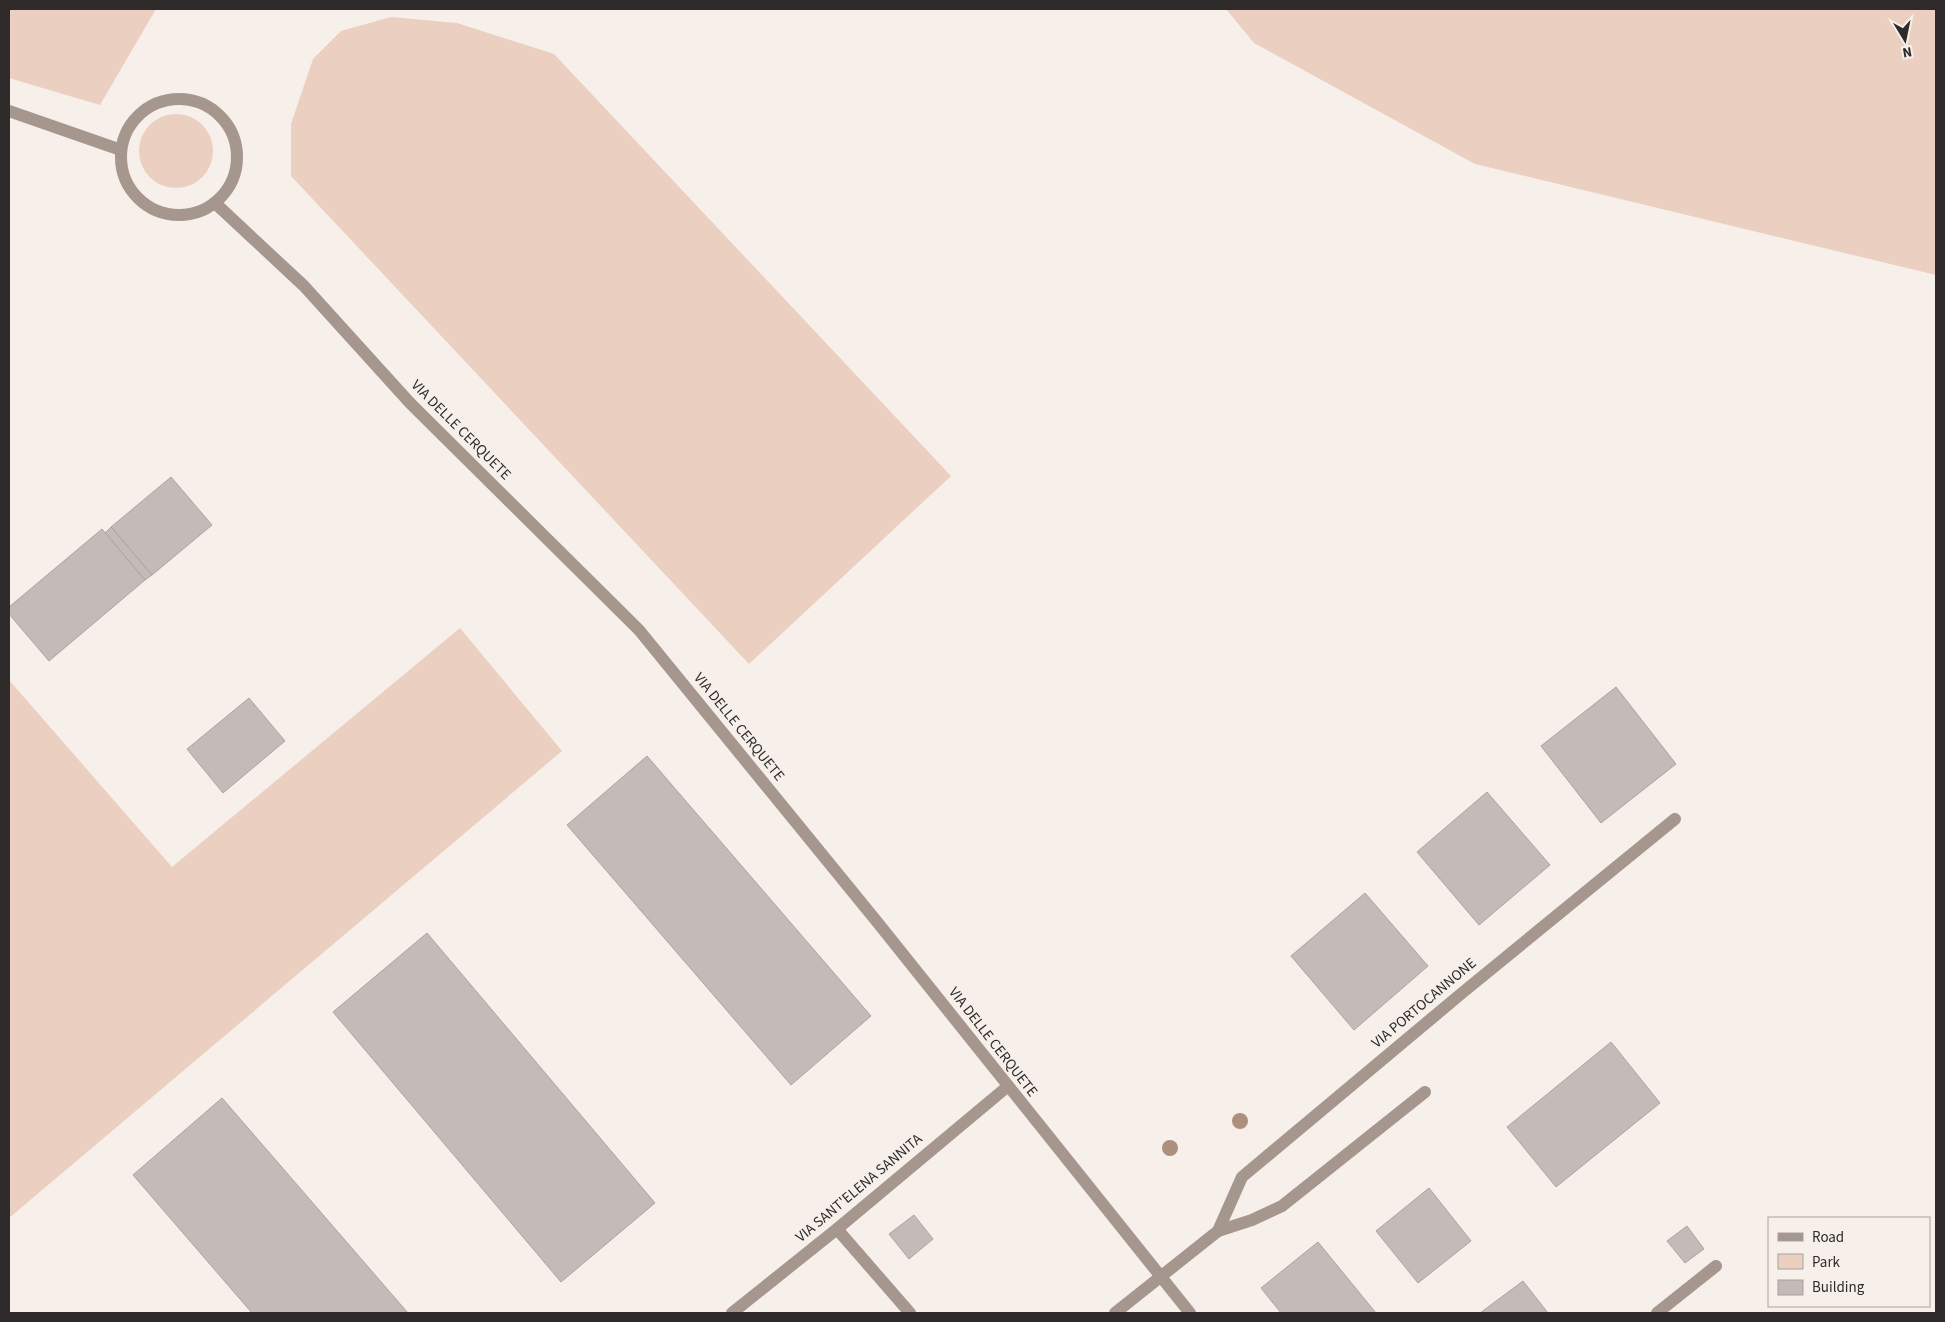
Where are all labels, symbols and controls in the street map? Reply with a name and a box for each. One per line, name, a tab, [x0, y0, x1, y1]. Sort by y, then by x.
north arrow	[1880, 15, 1930, 65]
text: N	[1901, 41, 1913, 62]
street label: VIA DELLE CERQUETE	[406, 375, 516, 485]
street label: VIA DELLE CERQUETE	[689, 668, 789, 786]
street label: VIA PORTOCANNONE	[1367, 953, 1481, 1053]
street label: VIA DELLE CERQUETE	[944, 983, 1043, 1101]
street label: VIA SANT'ELENA SANNITA	[791, 1128, 927, 1247]
legend	[1768, 1217, 1930, 1307]
text: Road	[1812, 1227, 1844, 1248]
text: Park	[1812, 1252, 1841, 1273]
text: Building	[1812, 1277, 1865, 1298]

